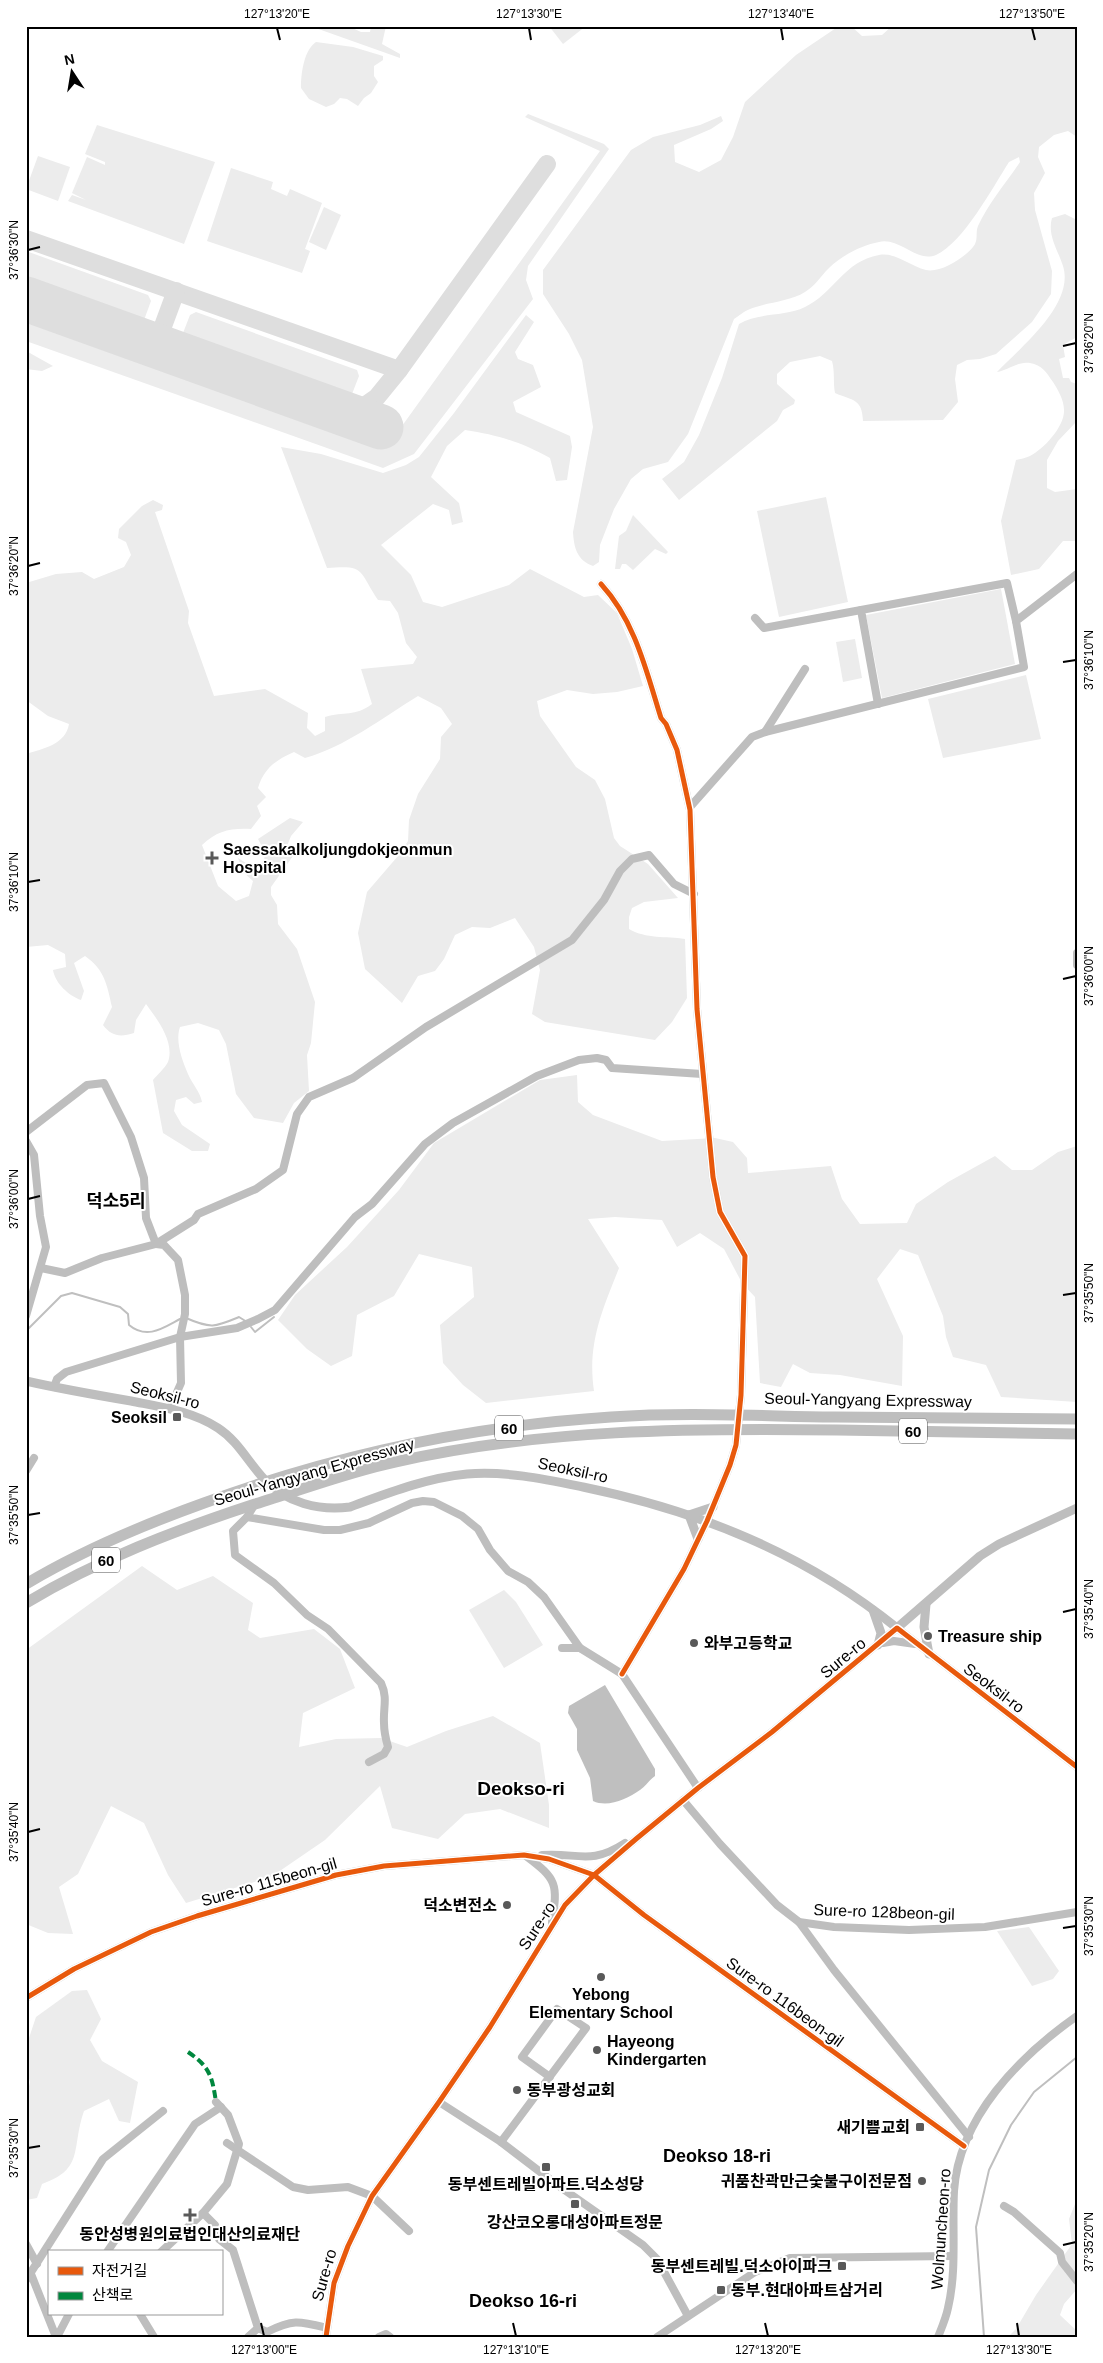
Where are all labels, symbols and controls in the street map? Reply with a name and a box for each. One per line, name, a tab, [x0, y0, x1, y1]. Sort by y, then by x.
text: 127°13'20"E	[244, 7, 310, 21]
text: 127°13'30"E	[496, 7, 562, 21]
text: 127°13'40"E	[748, 7, 814, 21]
text: 127°13'50"E	[999, 7, 1065, 21]
north arrow	[48, 48, 98, 98]
text: N	[63, 50, 76, 68]
text: 37°36'30"N	[7, 220, 21, 280]
text: 37°36'20"N	[1082, 313, 1096, 373]
text: 37°36'20"N	[7, 536, 21, 596]
text: 37°36'10"N	[1082, 630, 1096, 690]
place label: Saessakalkoljungdokjeonmun Hospital	[223, 841, 452, 876]
marker: Saessakalkoljungdokjeonmun Hospital	[205, 851, 219, 865]
text: 37°36'10"N	[7, 852, 21, 912]
text: 37°36'00"N	[1082, 946, 1096, 1006]
text: 37°36'00"N	[7, 1169, 21, 1229]
district label: 덕소5리	[86, 1191, 146, 1211]
text: 37°35'50"N	[1082, 1263, 1096, 1323]
street label: Seoksil-ro	[128, 1378, 202, 1412]
street label: Seoul-Yangyang Expressway	[764, 1390, 972, 1410]
place label: Seoksil	[111, 1409, 167, 1426]
marker: Seoksil	[171, 1411, 183, 1423]
road number: 60	[495, 1416, 523, 1440]
road number: 60	[899, 1418, 927, 1444]
street label: Seoul-Yangyang Expressway	[212, 1435, 416, 1509]
street label: Seoksil-ro	[536, 1454, 610, 1486]
text: 37°35'50"N	[7, 1485, 21, 1545]
road number: 60	[92, 1548, 120, 1572]
text: 37°35'40"N	[1082, 1579, 1096, 1639]
place label: Treasure ship	[938, 1628, 1042, 1645]
marker: Treasure ship	[922, 1630, 934, 1642]
place label: 와부고등학교	[704, 1634, 793, 1652]
street label: Sure-ro	[817, 1634, 869, 1682]
marker: 와부고등학교	[688, 1637, 700, 1649]
street label: Seoksil-ro	[960, 1660, 1028, 1716]
district label: Deokso-ri	[477, 1778, 565, 1799]
text: 37°35'40"N	[7, 1802, 21, 1862]
street label: Sure-ro 115beon-gil	[199, 1855, 339, 1909]
text: 37°35'30"N	[1082, 1896, 1096, 1956]
place label: 덕소변전소	[423, 1897, 497, 1914]
marker: 덕소변전소	[501, 1899, 513, 1911]
street label: Sure-ro	[515, 1899, 559, 1953]
street label: Sure-ro 128beon-gil	[813, 1901, 955, 1923]
street label: Sure-ro 116beon-gil	[723, 1954, 847, 2050]
marker: Yebong Elementary School	[595, 1971, 607, 1983]
place label: Yebong Elementary School	[529, 1986, 673, 2021]
place label: Hayeong Kindergarten	[607, 2033, 707, 2068]
marker: Hayeong Kindergarten	[591, 2044, 603, 2056]
place label: 동부광성교회	[527, 2082, 615, 2099]
marker: 동부광성교회	[511, 2084, 523, 2096]
text: 37°35'30"N	[7, 2118, 21, 2178]
place label: 새기쁨교회	[836, 2119, 910, 2136]
marker: 새기쁨교회	[914, 2121, 926, 2133]
district label: Deokso 18-ri	[663, 2146, 771, 2166]
marker: 동부센트레빌아파트.덕소성당	[540, 2161, 552, 2173]
street label: Wolmuncheon-ro	[928, 2168, 954, 2290]
place label: 귀품찬곽만근숯불구이전문점	[721, 2172, 912, 2190]
marker: 귀품찬곽만근숯불구이전문점	[916, 2175, 928, 2187]
place label: 동부센트레빌아파트.덕소성당	[448, 2176, 644, 2193]
marker: 강산코오롱대성아파트정문	[569, 2198, 581, 2210]
marker: 동안성병원의료법인대산의료재단	[183, 2208, 197, 2222]
text: 37°35'20"N	[1082, 2212, 1096, 2272]
place label: 강산코오롱대성아파트정문	[487, 2214, 663, 2231]
place label: 동안성병원의료법인대산의료재단	[80, 2226, 300, 2243]
street label: Sure-ro	[308, 2247, 340, 2303]
legend	[48, 2250, 222, 2316]
place label: 동부센트레빌.덕소아이파크	[651, 2258, 832, 2275]
marker: 동부센트레빌.덕소아이파크	[836, 2260, 848, 2272]
text: 자전거길	[92, 2262, 147, 2279]
place label: 동부.현대아파트삼거리	[731, 2281, 883, 2299]
marker: 동부.현대아파트삼거리	[715, 2284, 727, 2296]
text: 산책로	[92, 2286, 133, 2303]
district label: Deokso 16-ri	[469, 2291, 577, 2311]
text: 127°13'00"E	[231, 2343, 297, 2357]
text: 127°13'10"E	[483, 2343, 549, 2357]
text: 127°13'20"E	[735, 2343, 801, 2357]
text: 127°13'30"E	[986, 2343, 1052, 2357]

